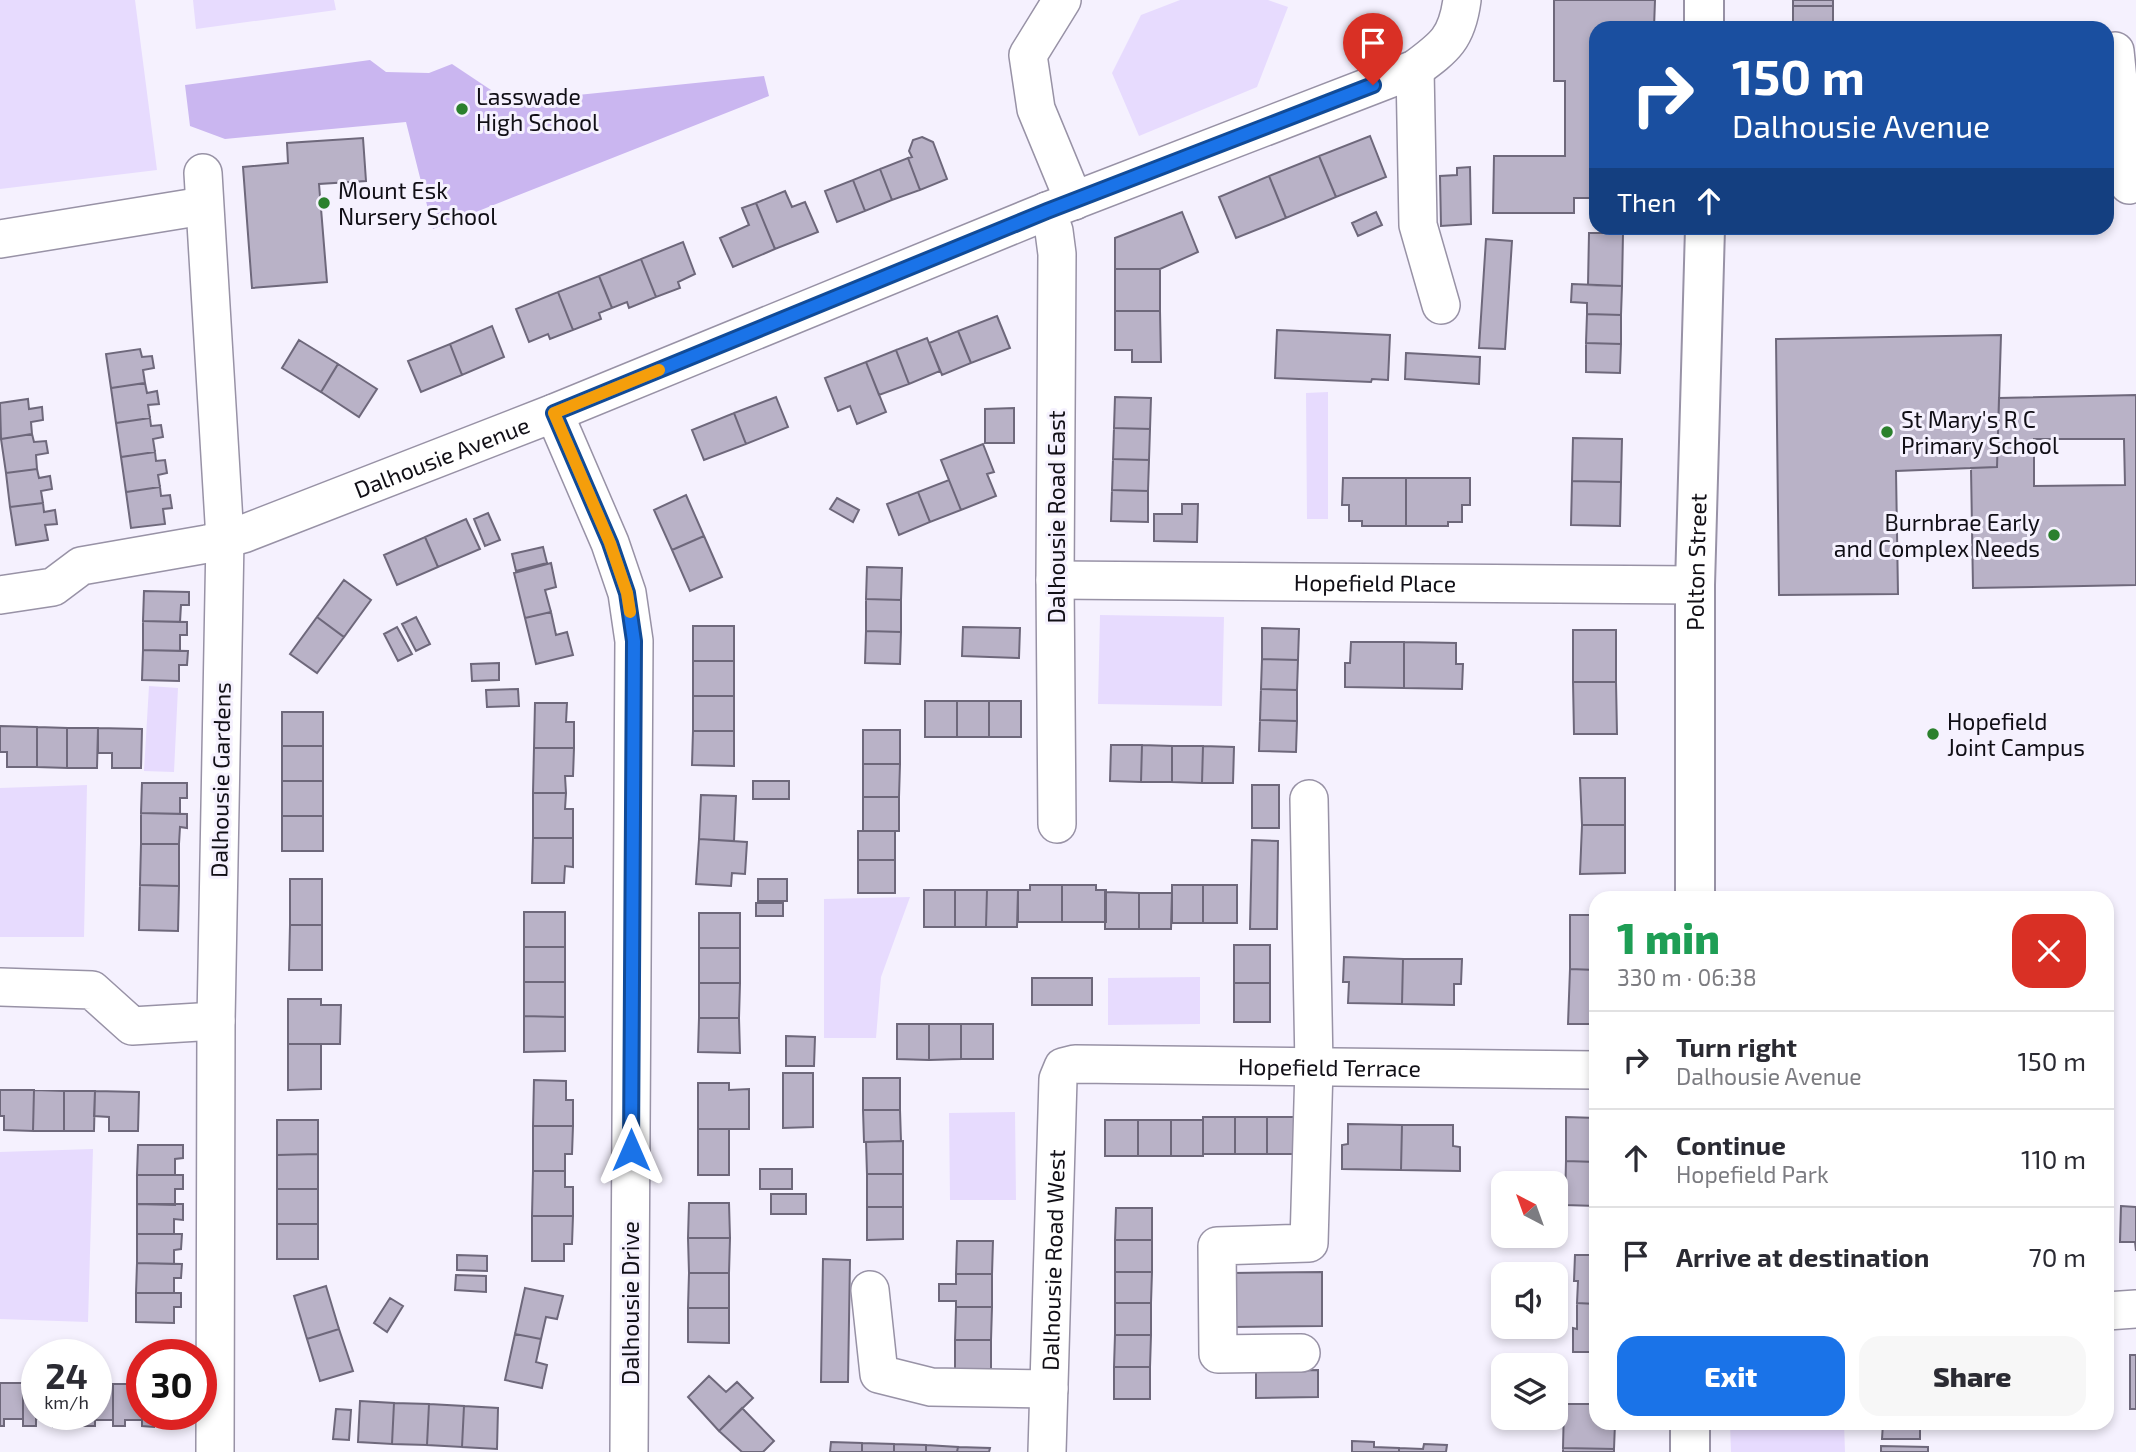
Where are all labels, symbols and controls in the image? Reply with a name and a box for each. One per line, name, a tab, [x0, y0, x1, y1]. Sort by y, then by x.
pin	[1343, 13, 1403, 85]
icon: arrive	[1354, 24, 1392, 62]
text: 150 m	[1732, 46, 1865, 105]
icon: right	[1617, 49, 1708, 140]
place label: Lasswade High School	[476, 82, 599, 136]
marker: Lasswade High School	[454, 101, 470, 117]
text: Dalhousie Avenue	[1732, 106, 1990, 144]
place label: Mount Esk Nursery School	[338, 176, 497, 230]
icon: ahead	[1690, 182, 1728, 220]
text: Then	[1617, 186, 1676, 217]
marker: Mount Esk Nursery School	[316, 195, 332, 211]
place label: St Mary's R C Primary School	[1901, 405, 2059, 459]
street label: Dalhousie Avenue	[350, 410, 533, 503]
street label: Dalhousie Road East	[1042, 410, 1070, 624]
marker: St Mary's R C Primary School	[1879, 424, 1895, 440]
street label: Polton Street	[1681, 493, 1712, 631]
place label: Burnbrae Early and Complex Needs	[1834, 508, 2040, 562]
marker: Burnbrae Early and Complex Needs	[2046, 527, 2062, 543]
street label: Hopefield Place	[1294, 568, 1456, 597]
street label: Dalhousie Gardens	[204, 682, 236, 878]
place label: Hopefield Joint Campus	[1947, 707, 2085, 761]
marker: Hopefield Joint Campus	[1925, 726, 1941, 742]
text: 1 min	[1617, 912, 1720, 962]
button: close	[2012, 914, 2086, 988]
text: 330 m · 06:38	[1617, 963, 1757, 991]
text: Turn right	[1676, 1031, 1797, 1062]
icon: right	[1617, 1041, 1655, 1079]
text: 150 m	[2017, 1045, 2086, 1076]
street label: Hopefield Terrace	[1238, 1052, 1421, 1082]
text: Dalhousie Avenue	[1676, 1062, 1862, 1090]
position arrow	[594, 1113, 668, 1187]
text: Continue	[1676, 1129, 1786, 1160]
icon: ahead	[1617, 1139, 1655, 1177]
text: 110 m	[2021, 1143, 2086, 1174]
street label: Dalhousie Road West	[1035, 1149, 1070, 1371]
text: Hopefield Park	[1676, 1160, 1829, 1188]
north arrow	[1491, 1171, 1568, 1248]
map controls	[1491, 1171, 1568, 1430]
street label: Dalhousie Drive	[616, 1221, 644, 1385]
icon: arrive	[1617, 1237, 1655, 1275]
text: Arrive at destination	[1676, 1241, 1929, 1272]
text: 70 m	[2028, 1241, 2086, 1272]
button: sound	[1491, 1262, 1568, 1339]
button: Exit	[1617, 1336, 1845, 1416]
button: Share	[1859, 1336, 2086, 1416]
speed limit sign: 30	[126, 1339, 217, 1430]
button: layers	[1491, 1353, 1568, 1430]
text: 24	[45, 1354, 88, 1396]
text: km/h	[44, 1391, 89, 1413]

